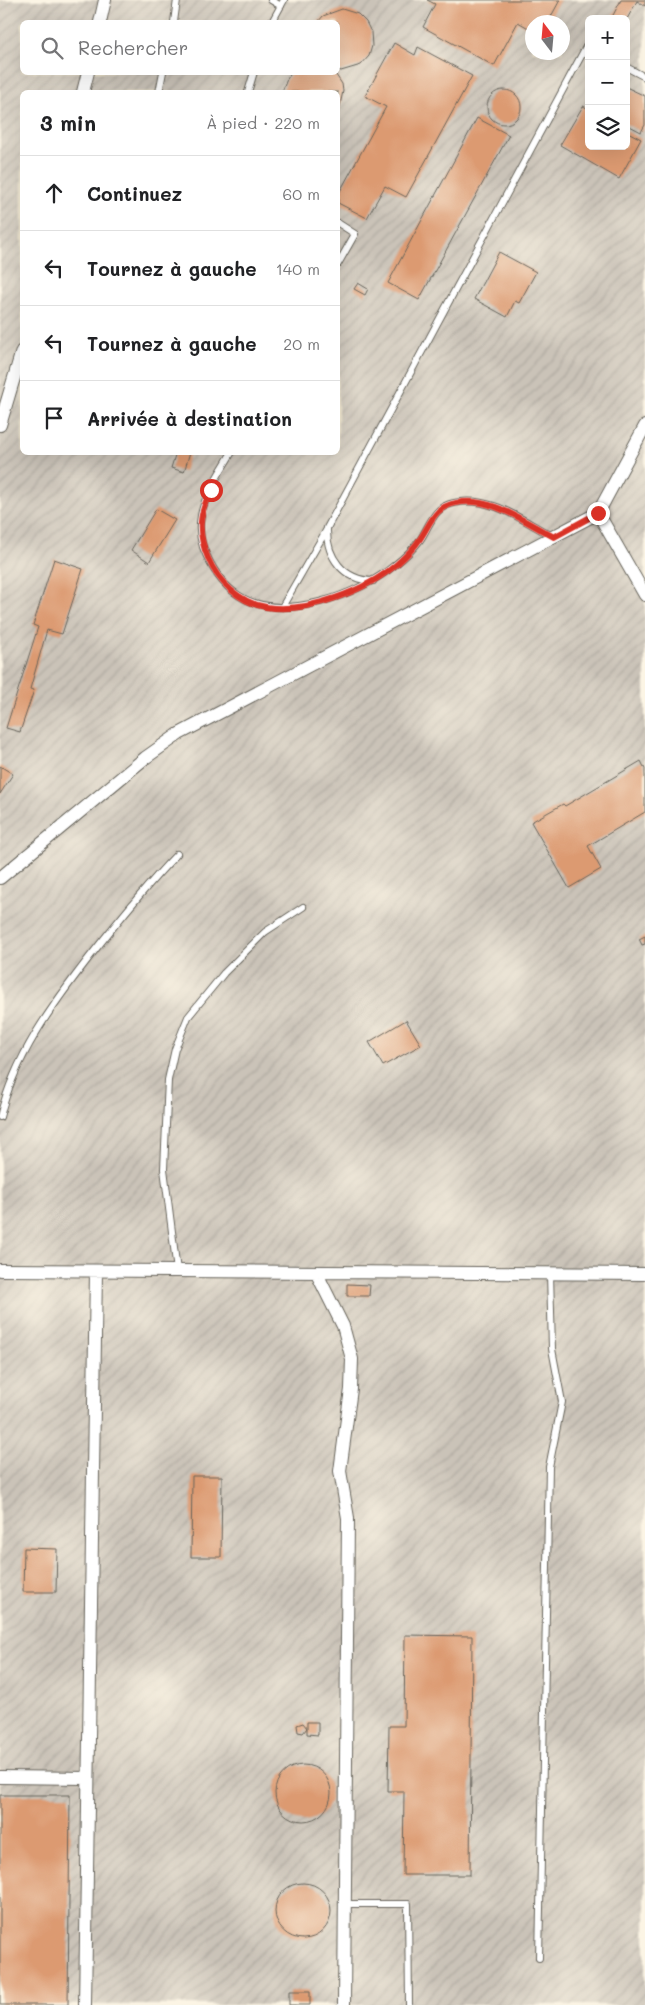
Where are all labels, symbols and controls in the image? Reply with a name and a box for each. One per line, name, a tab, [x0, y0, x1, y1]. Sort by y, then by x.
north arrow	[525, 15, 570, 60]
map controls	[585, 15, 630, 150]
button: +	[585, 15, 630, 60]
search box	[20, 20, 340, 75]
icon: search	[38, 34, 66, 62]
text: Rechercher	[78, 35, 188, 60]
button: −	[585, 60, 630, 105]
button: layers	[585, 105, 630, 150]
text: 3 min	[40, 109, 96, 136]
text: À pied · 220 m	[206, 112, 320, 133]
icon: ahead	[40, 179, 68, 207]
text: Continuez	[87, 181, 182, 206]
text: 60 m	[283, 183, 320, 204]
icon: left	[40, 254, 68, 282]
text: Tournez à gauche	[87, 256, 256, 281]
text: 140 m	[276, 258, 320, 279]
icon: left	[40, 329, 68, 357]
text: Tournez à gauche	[87, 331, 256, 356]
text: 20 m	[283, 333, 320, 354]
icon: arrive	[40, 404, 68, 432]
text: Arrivée à destination	[87, 406, 292, 431]
route start	[200, 479, 223, 502]
route end	[587, 502, 610, 525]

